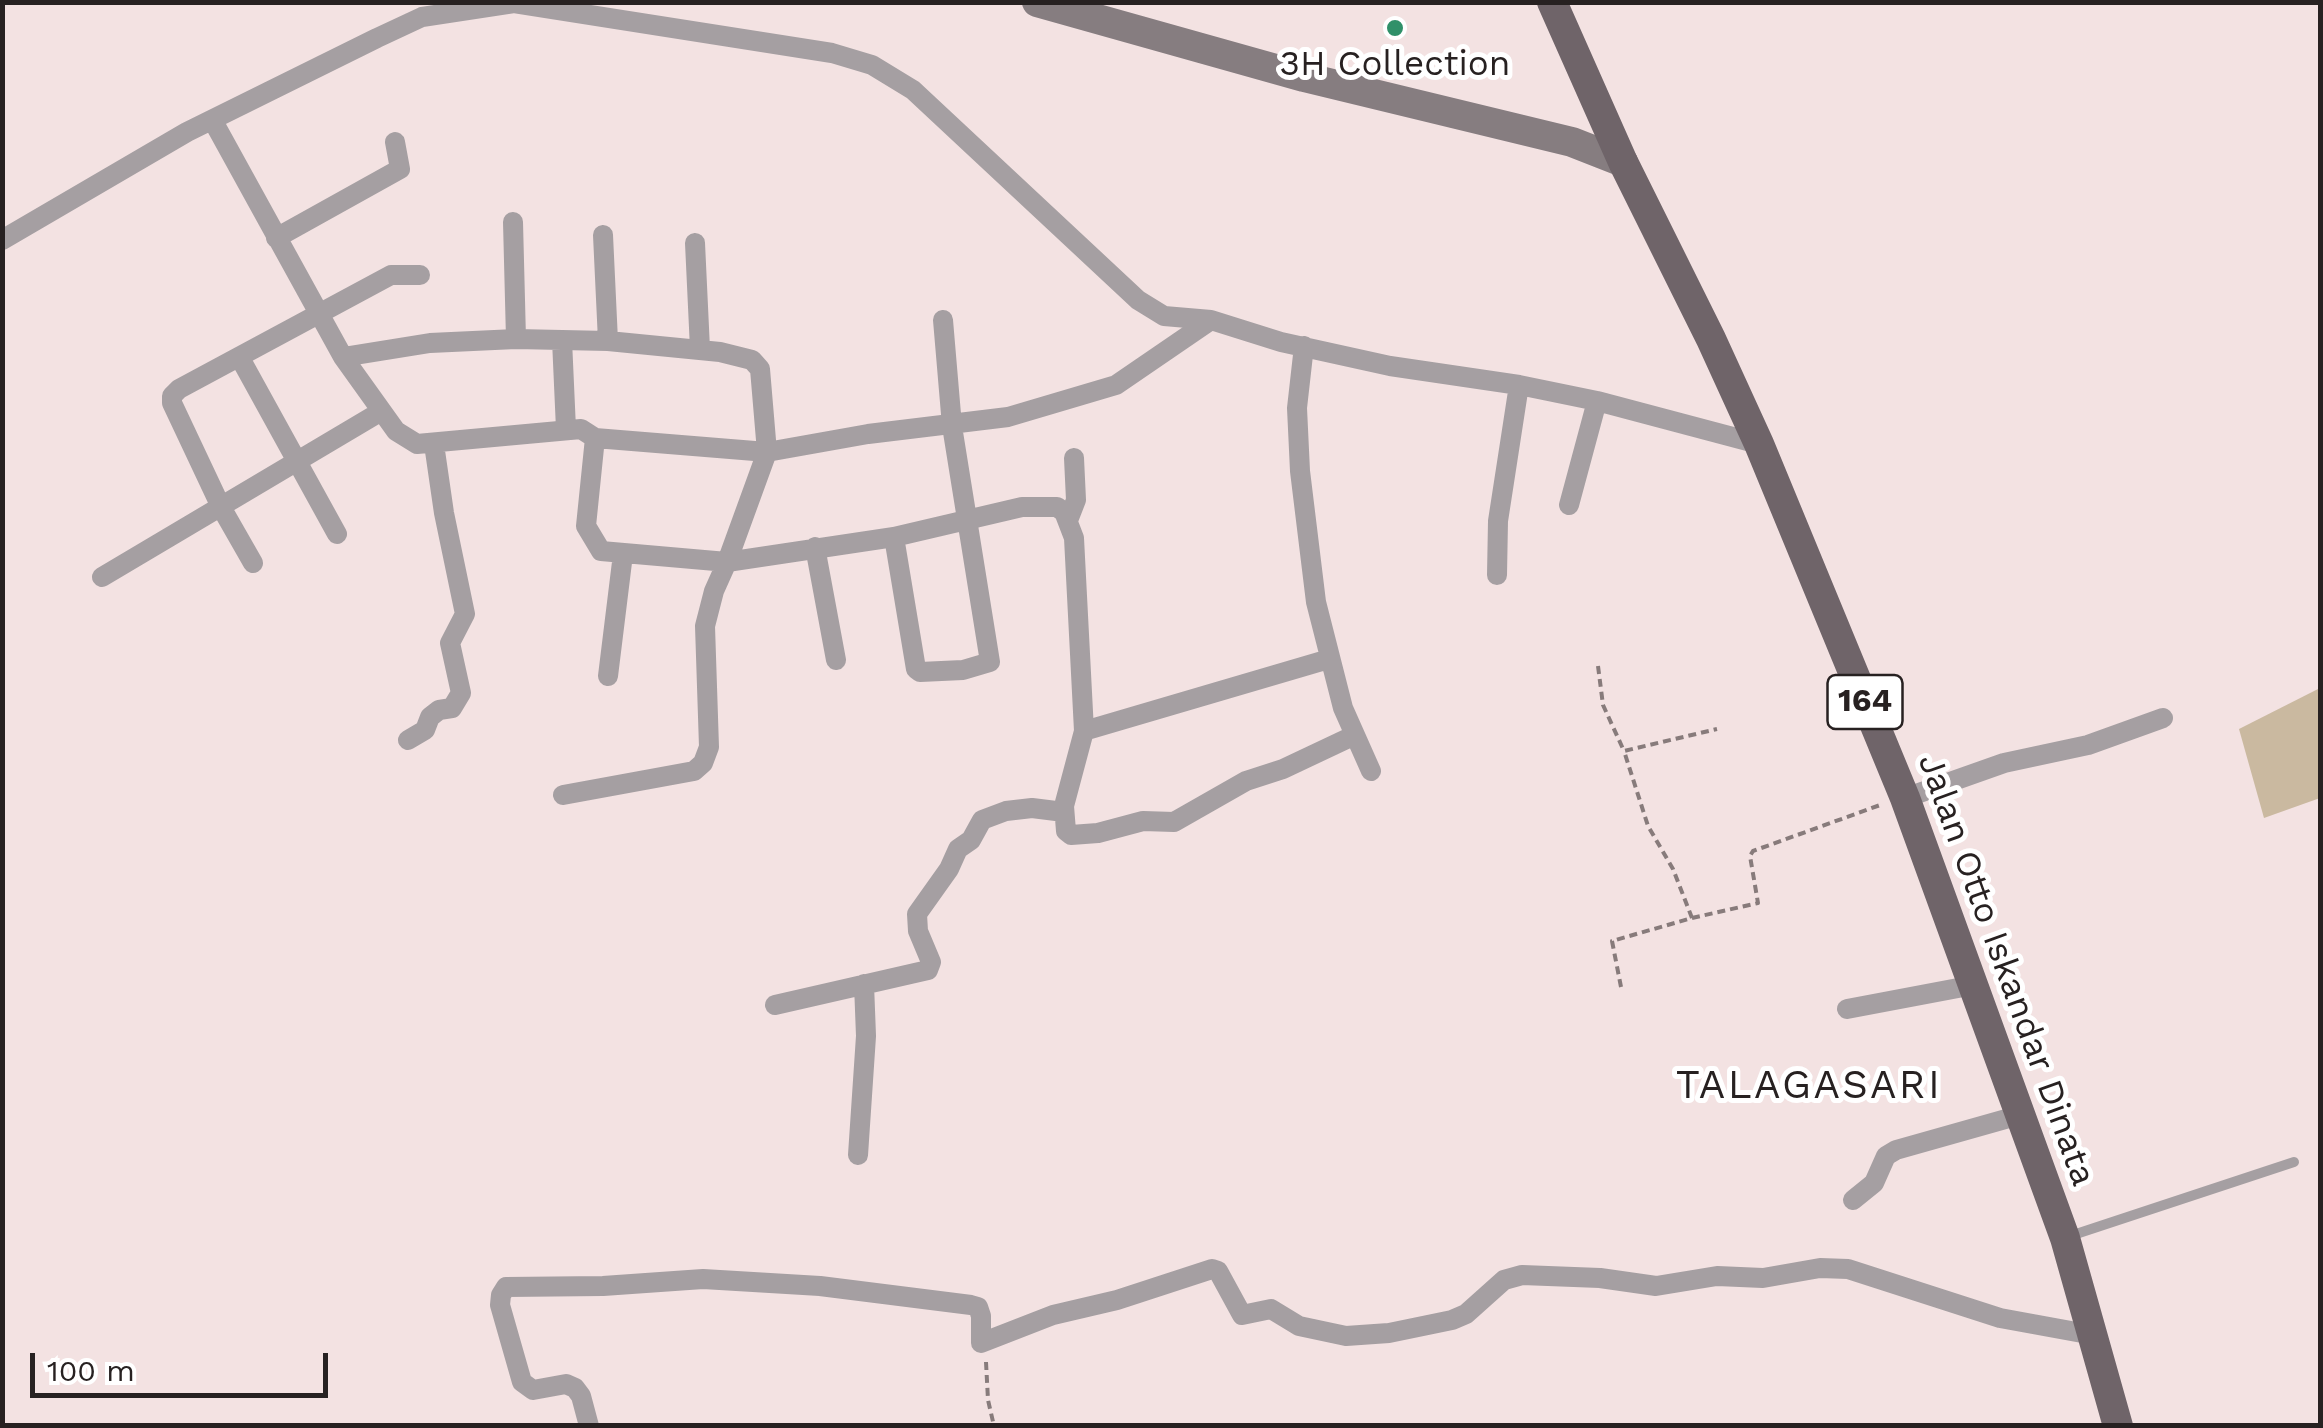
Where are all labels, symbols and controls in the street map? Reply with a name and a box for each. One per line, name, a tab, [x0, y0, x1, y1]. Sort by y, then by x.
marker: 3H Collection	[1384, 17, 1406, 39]
place label: 3H Collection	[1280, 44, 1510, 86]
road number: 164	[1828, 675, 1902, 729]
street label: Jalan Otto Iskandar Dinata	[1908, 748, 2104, 1192]
district label: TALAGASARI	[1676, 1062, 1942, 1110]
scale bar	[35, 1333, 332, 1395]
text: 100 m	[47, 1353, 135, 1388]

